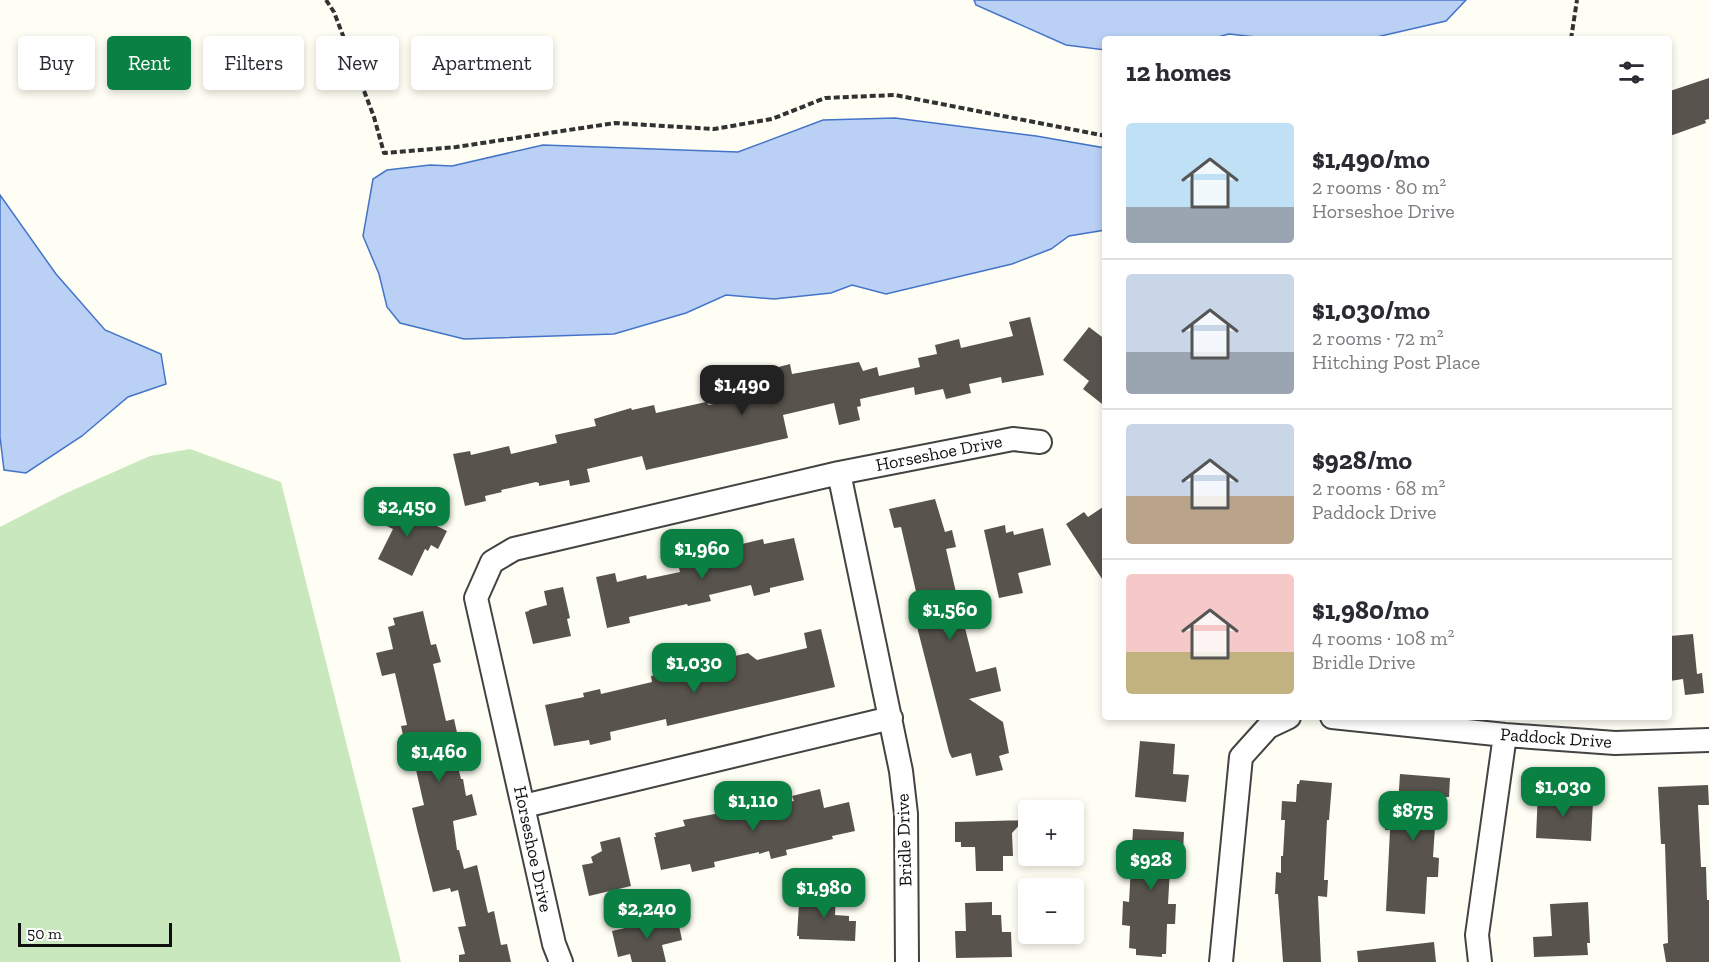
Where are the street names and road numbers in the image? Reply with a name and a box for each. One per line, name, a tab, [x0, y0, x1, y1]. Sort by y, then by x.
street label: Horseshoe Drive	[874, 430, 1004, 476]
street label: Paddock Drive	[1499, 723, 1613, 753]
street label: Horseshoe Drive	[509, 784, 557, 914]
street label: Bridle Drive	[891, 793, 917, 887]

